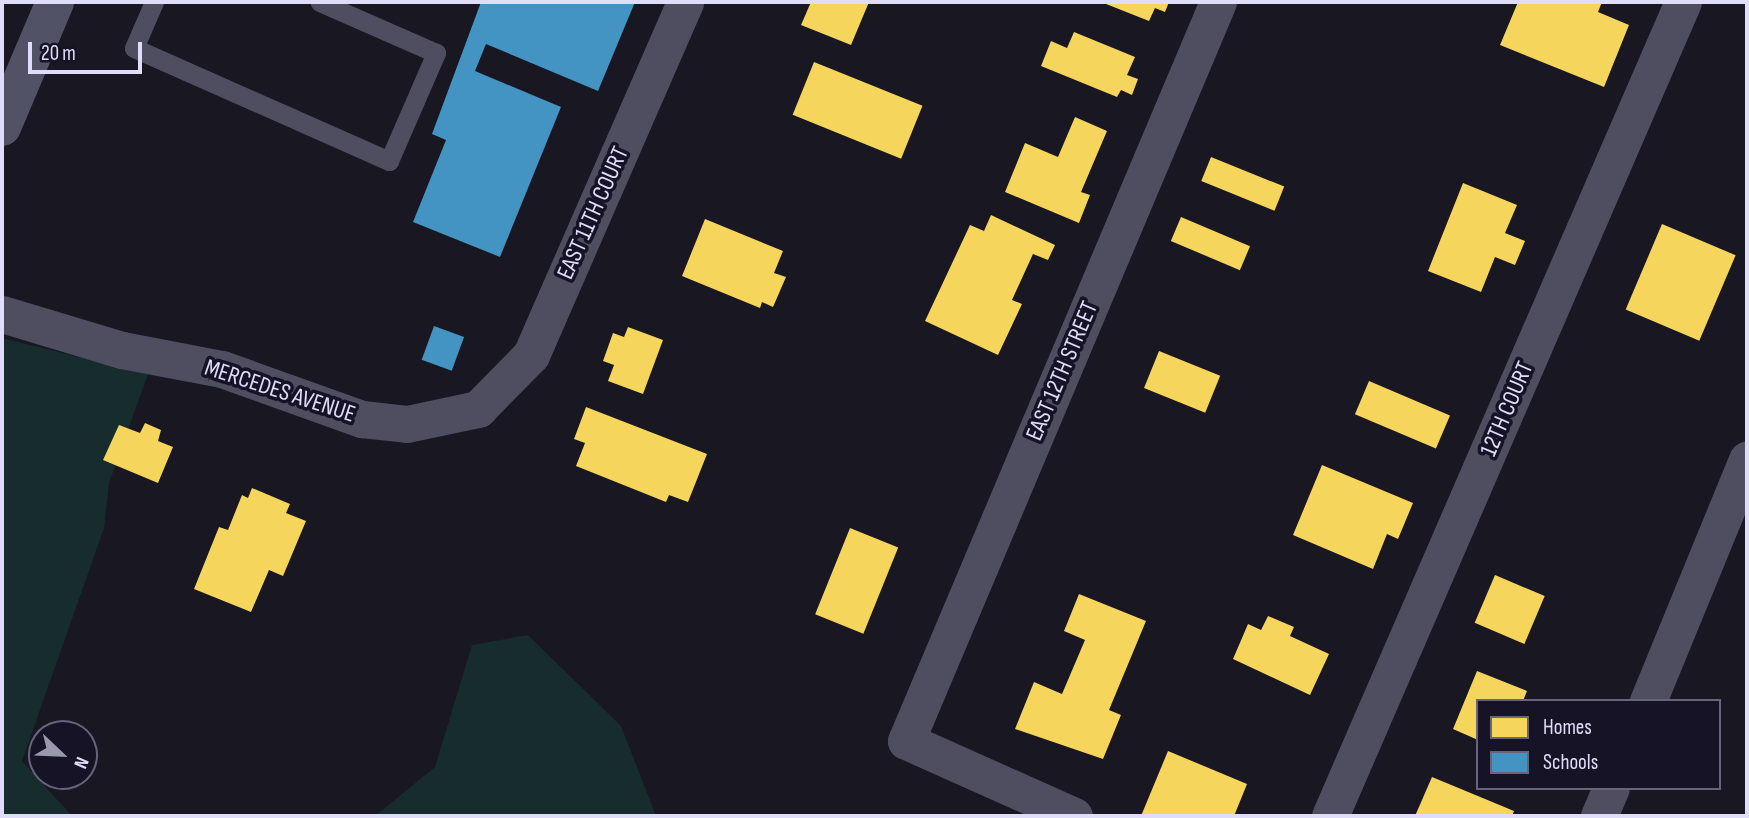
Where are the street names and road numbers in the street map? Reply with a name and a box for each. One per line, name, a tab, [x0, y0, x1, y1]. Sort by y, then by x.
street label: EAST 11TH COURT	[551, 142, 635, 284]
street label: EAST 12TH STREET	[1020, 297, 1104, 445]
street label: MERCEDES AVENUE	[201, 353, 359, 429]
street label: 12TH COURT	[1474, 357, 1540, 461]

